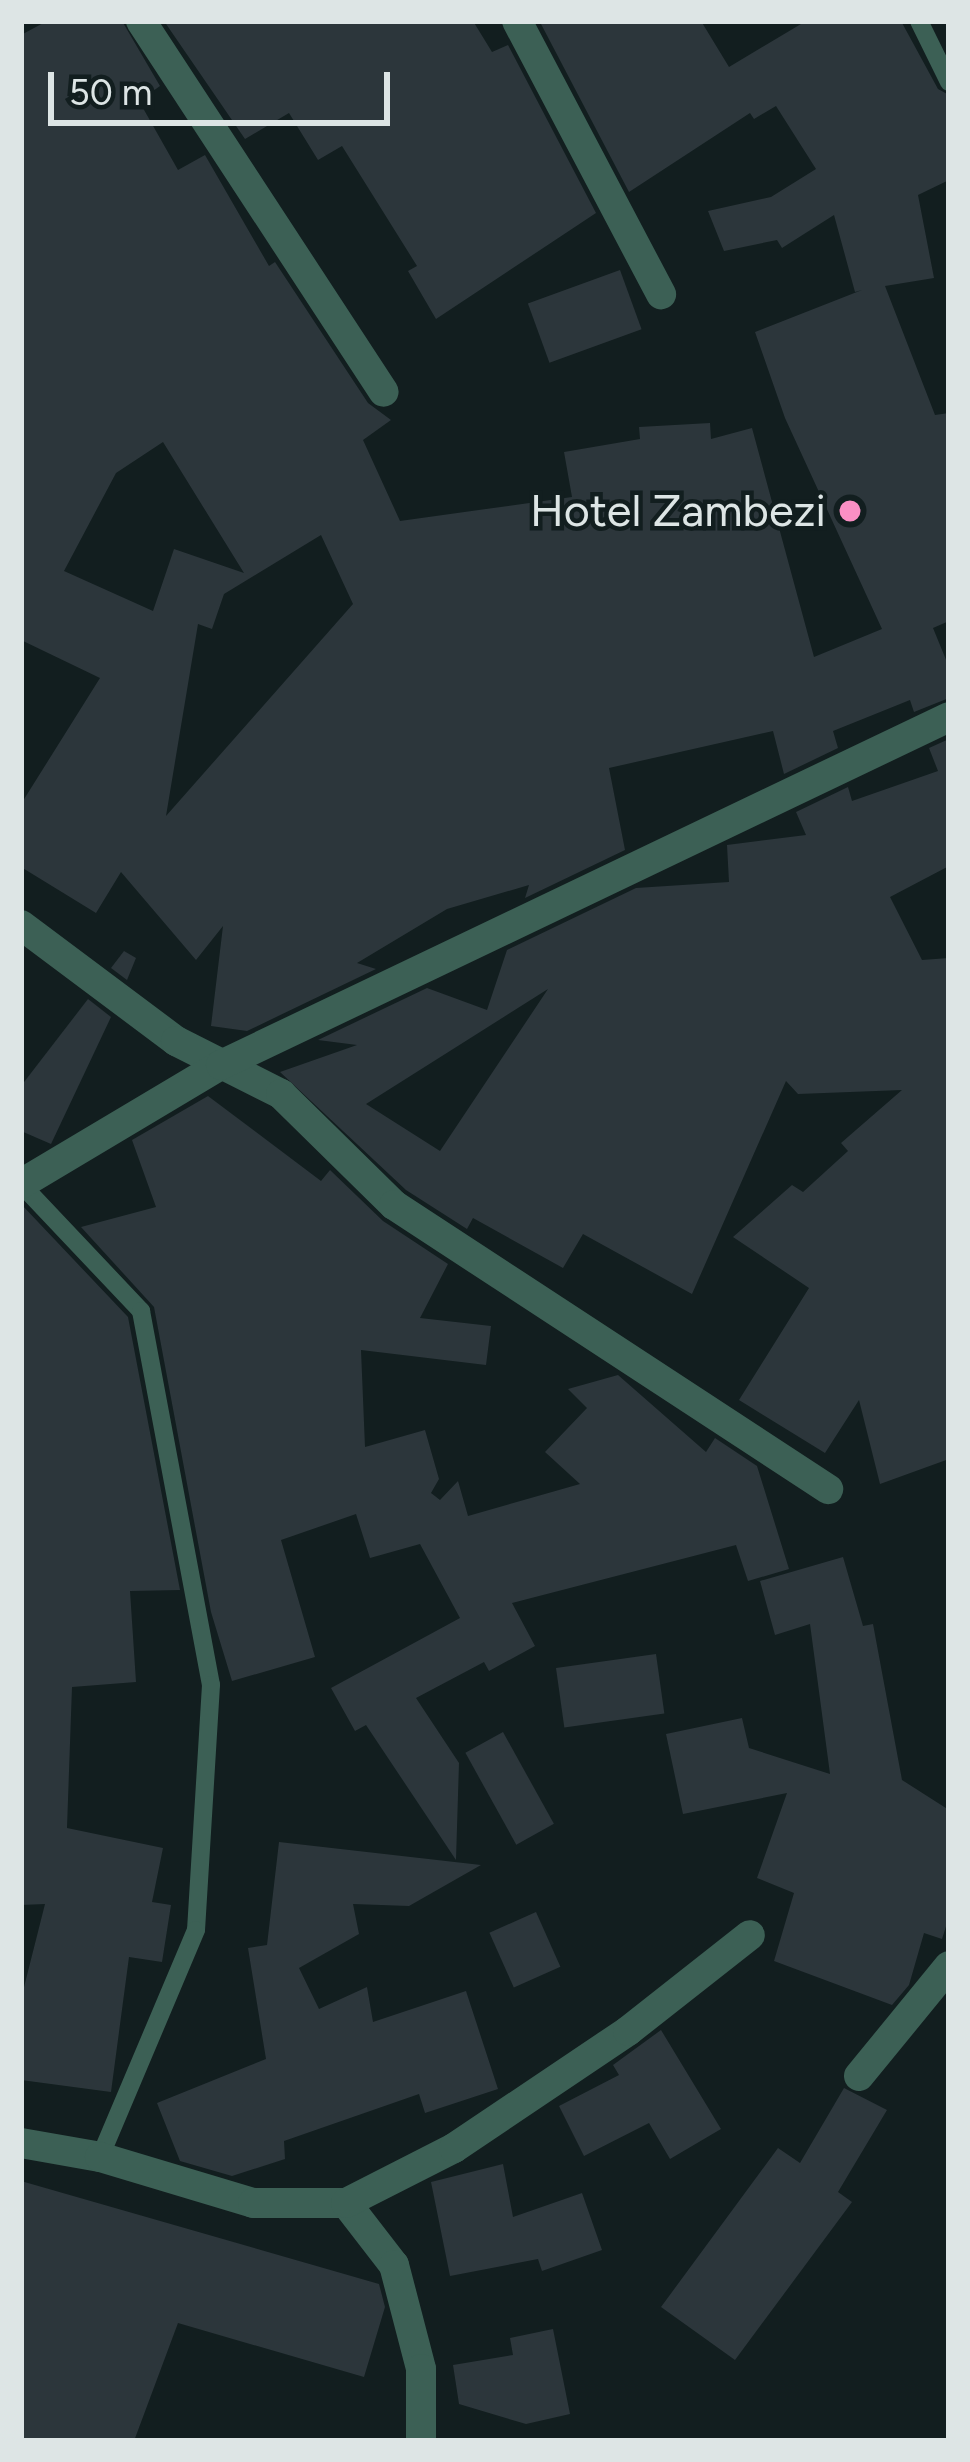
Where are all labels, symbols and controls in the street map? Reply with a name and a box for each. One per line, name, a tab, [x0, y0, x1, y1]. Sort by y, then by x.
scale bar	[54, 48, 396, 122]
text: 50 m	[69, 71, 152, 114]
place label: Hotel Zambezi	[530, 484, 826, 538]
marker: Hotel Zambezi	[837, 498, 863, 524]

